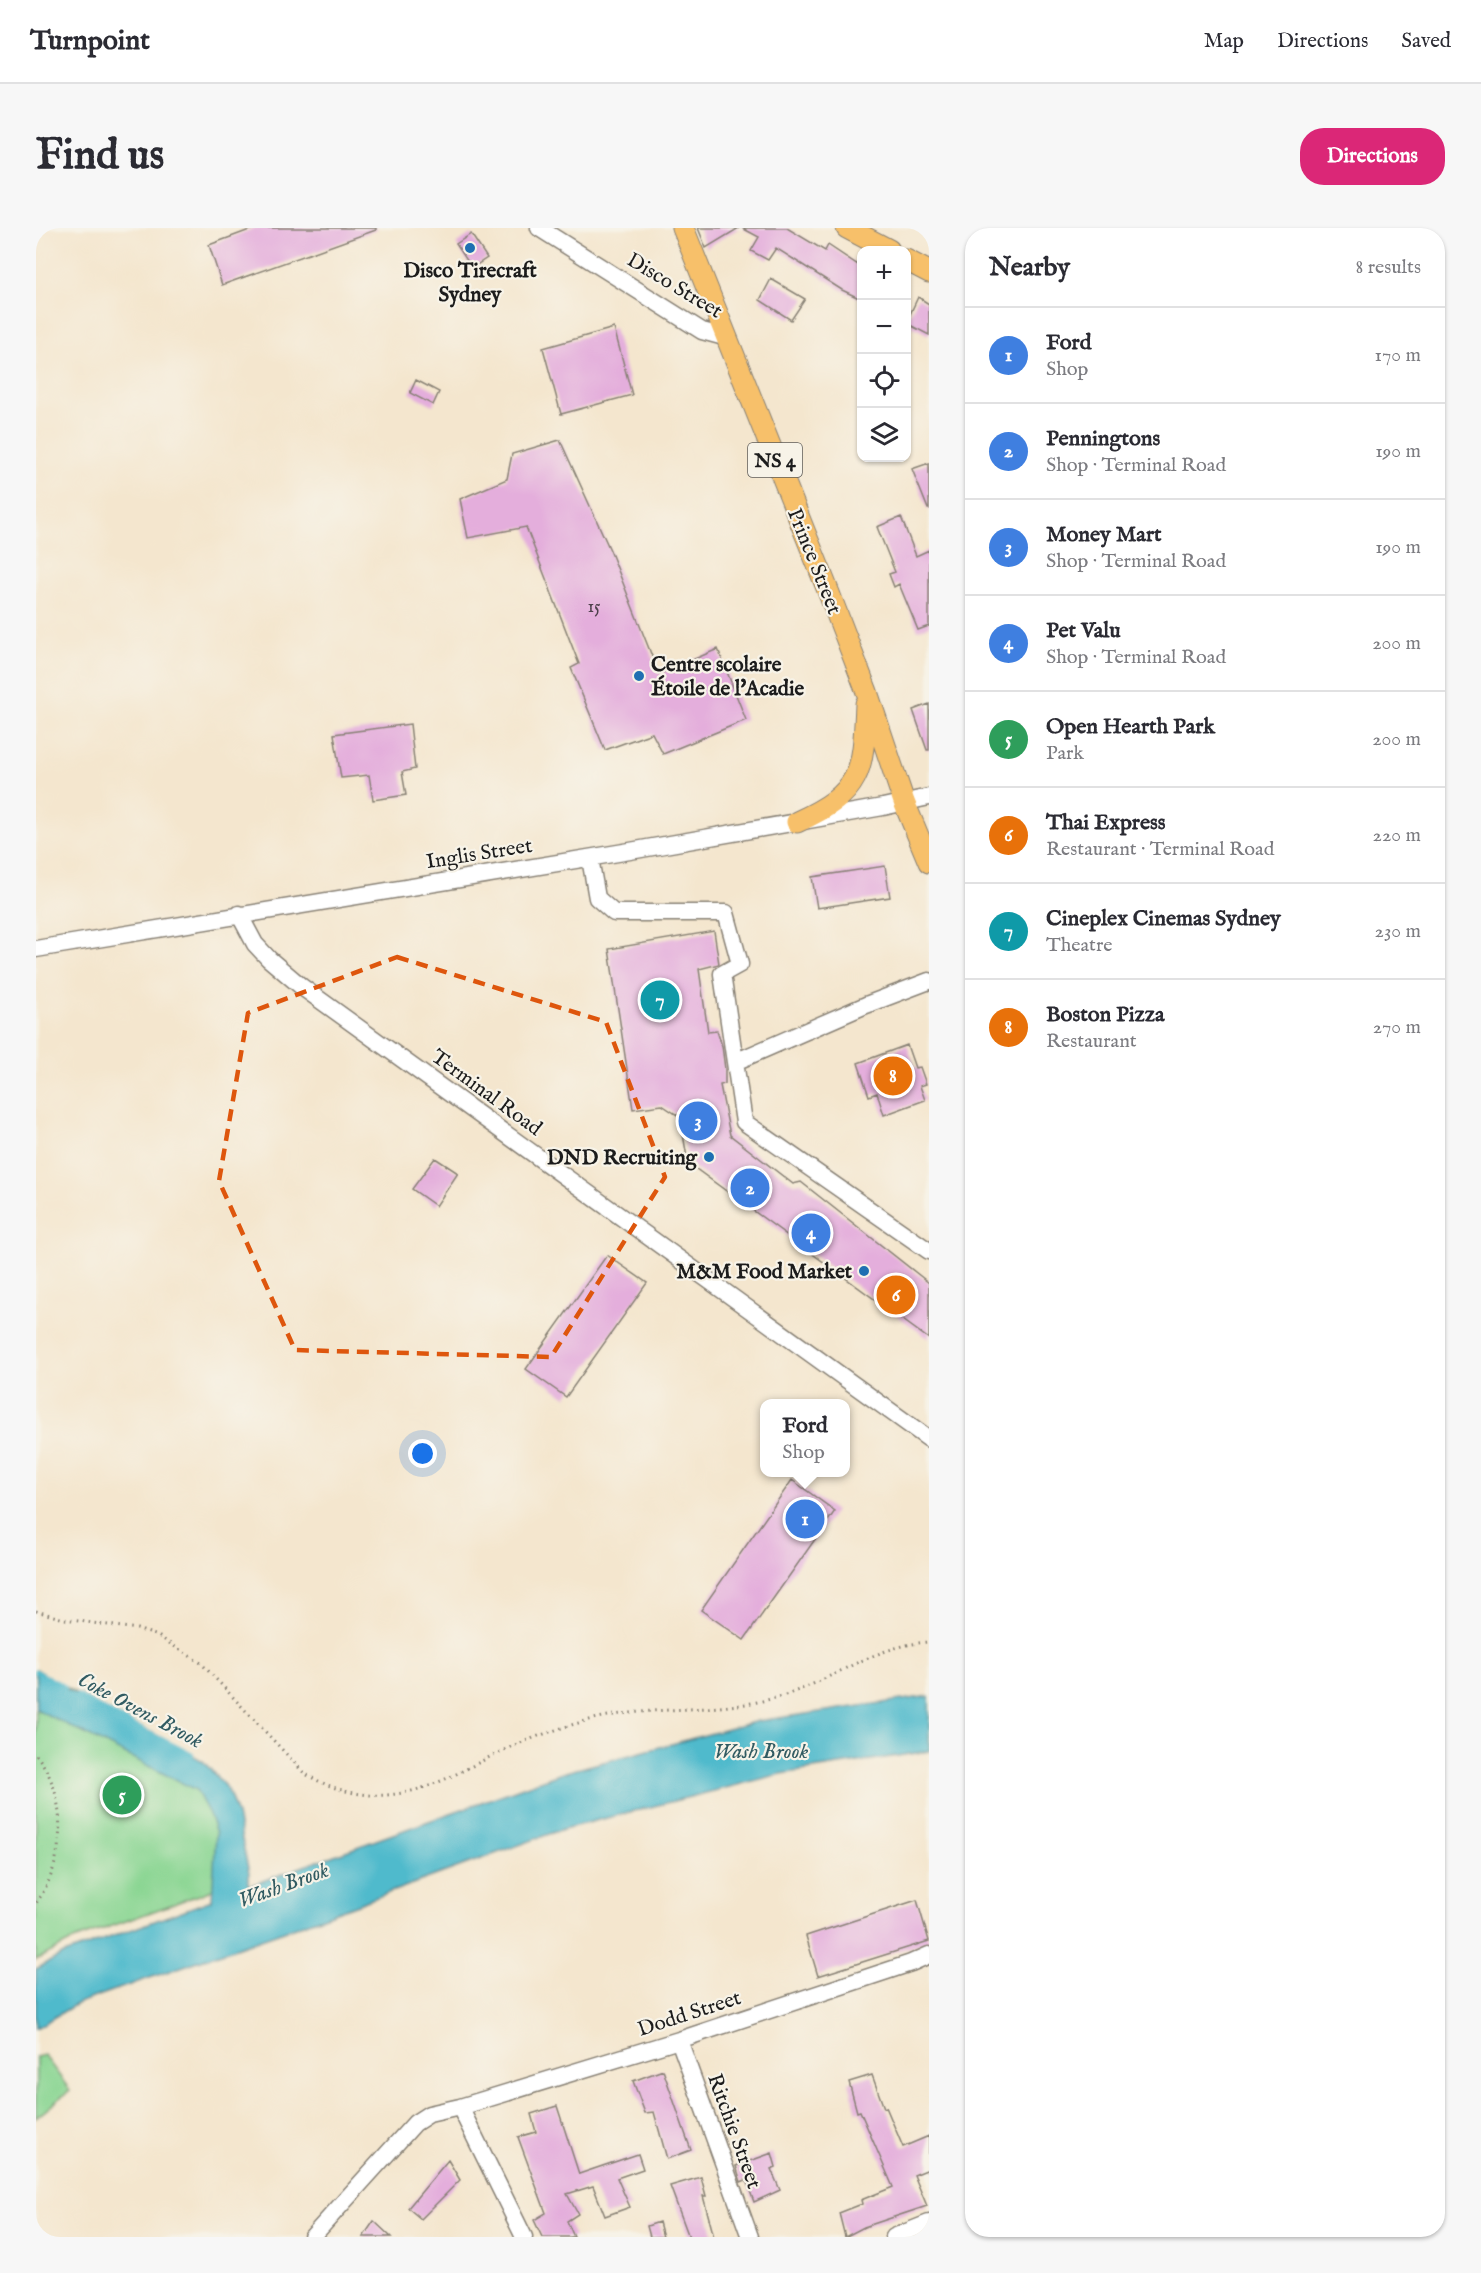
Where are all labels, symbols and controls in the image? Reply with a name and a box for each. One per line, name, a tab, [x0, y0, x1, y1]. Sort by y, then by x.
text: Turnpoint	[30, 24, 150, 59]
text: Map	[1204, 28, 1244, 55]
text: Directions	[1277, 28, 1368, 55]
text: Saved	[1401, 28, 1451, 55]
button: Directions	[1300, 128, 1445, 185]
text: Find us	[36, 130, 164, 183]
marker: Disco Tirecraft Sydney	[463, 241, 477, 255]
map controls	[857, 246, 911, 462]
button: +	[857, 246, 911, 300]
street label: Disco Street	[621, 247, 727, 325]
text: Nearby	[989, 251, 1070, 284]
text: 8 results	[1355, 255, 1421, 280]
place label: Disco Tirecraft Sydney	[403, 258, 538, 309]
button: −	[857, 300, 911, 354]
text: Ford	[1046, 329, 1091, 357]
text: 1	[1005, 343, 1012, 368]
text: 170 m	[1375, 343, 1421, 368]
button: locate	[857, 354, 911, 408]
text: Shop	[1046, 357, 1088, 382]
button: layers	[857, 408, 911, 462]
text: Penningtons	[1046, 425, 1160, 453]
text: 2	[1004, 439, 1013, 464]
text: 190 m	[1375, 439, 1421, 464]
road number: NS 4	[748, 443, 802, 477]
text: Shop · Terminal Road	[1046, 453, 1226, 478]
street label: Prince Street	[780, 505, 847, 619]
text: Money Mart	[1046, 521, 1162, 549]
text: 3	[1005, 535, 1012, 560]
text: 190 m	[1375, 535, 1421, 560]
text: Shop · Terminal Road	[1046, 549, 1226, 574]
house number: 15	[587, 596, 601, 619]
text: Pet Valu	[1046, 617, 1121, 645]
text: 4	[1004, 631, 1013, 656]
text: 200 m	[1372, 631, 1421, 656]
text: Shop · Terminal Road	[1046, 645, 1226, 670]
place label: Centre scolaire Étoile de l'Acadie	[651, 652, 805, 703]
marker: Centre scolaire Étoile de l'Acadie	[632, 669, 646, 683]
text: Open Hearth Park	[1046, 713, 1215, 741]
text: 5	[1005, 727, 1012, 752]
text: 200 m	[1372, 727, 1421, 752]
text: Park	[1046, 741, 1084, 766]
text: Thai Express	[1046, 809, 1165, 837]
text: 6	[1004, 823, 1013, 848]
text: 220 m	[1373, 823, 1421, 848]
street label: Inglis Street	[424, 833, 534, 876]
text: Restaurant · Terminal Road	[1046, 837, 1274, 862]
text: Cineplex Cinemas Sydney	[1046, 905, 1281, 933]
text: 7	[1004, 919, 1013, 944]
text: 230 m	[1375, 919, 1421, 944]
text: Theatre	[1046, 933, 1112, 958]
pin: 7	[640, 978, 680, 1022]
text: Boston Pizza	[1046, 1001, 1164, 1029]
text: 8	[1005, 1015, 1012, 1040]
text: 270 m	[1373, 1015, 1421, 1040]
text: Restaurant	[1046, 1029, 1137, 1054]
street label: Terminal Road	[425, 1044, 548, 1143]
pin: 8	[874, 1054, 912, 1098]
pin: 3	[678, 1098, 718, 1144]
place label: DND Recruiting	[547, 1145, 698, 1172]
marker: DND Recruiting	[702, 1150, 716, 1164]
pin: 2	[730, 1166, 770, 1210]
pin: 4	[792, 1210, 830, 1256]
place label: M&M Food Market	[676, 1259, 853, 1286]
marker: M&M Food Market	[857, 1264, 871, 1278]
pin: 6	[876, 1272, 916, 1318]
popup	[760, 1399, 850, 1477]
text: Ford	[782, 1412, 828, 1440]
your location	[408, 1439, 437, 1468]
text: Shop	[782, 1440, 825, 1465]
pin: 1	[786, 1496, 824, 1542]
water label: Coke Ovens Brook	[73, 1666, 208, 1756]
water label: Wash Brook	[714, 1738, 808, 1766]
pin: 5	[102, 1772, 142, 1818]
water label: Wash Brook	[234, 1856, 333, 1915]
street label: Dodd Street	[634, 1985, 745, 2044]
street label: Ritchie Street	[700, 2070, 767, 2193]

